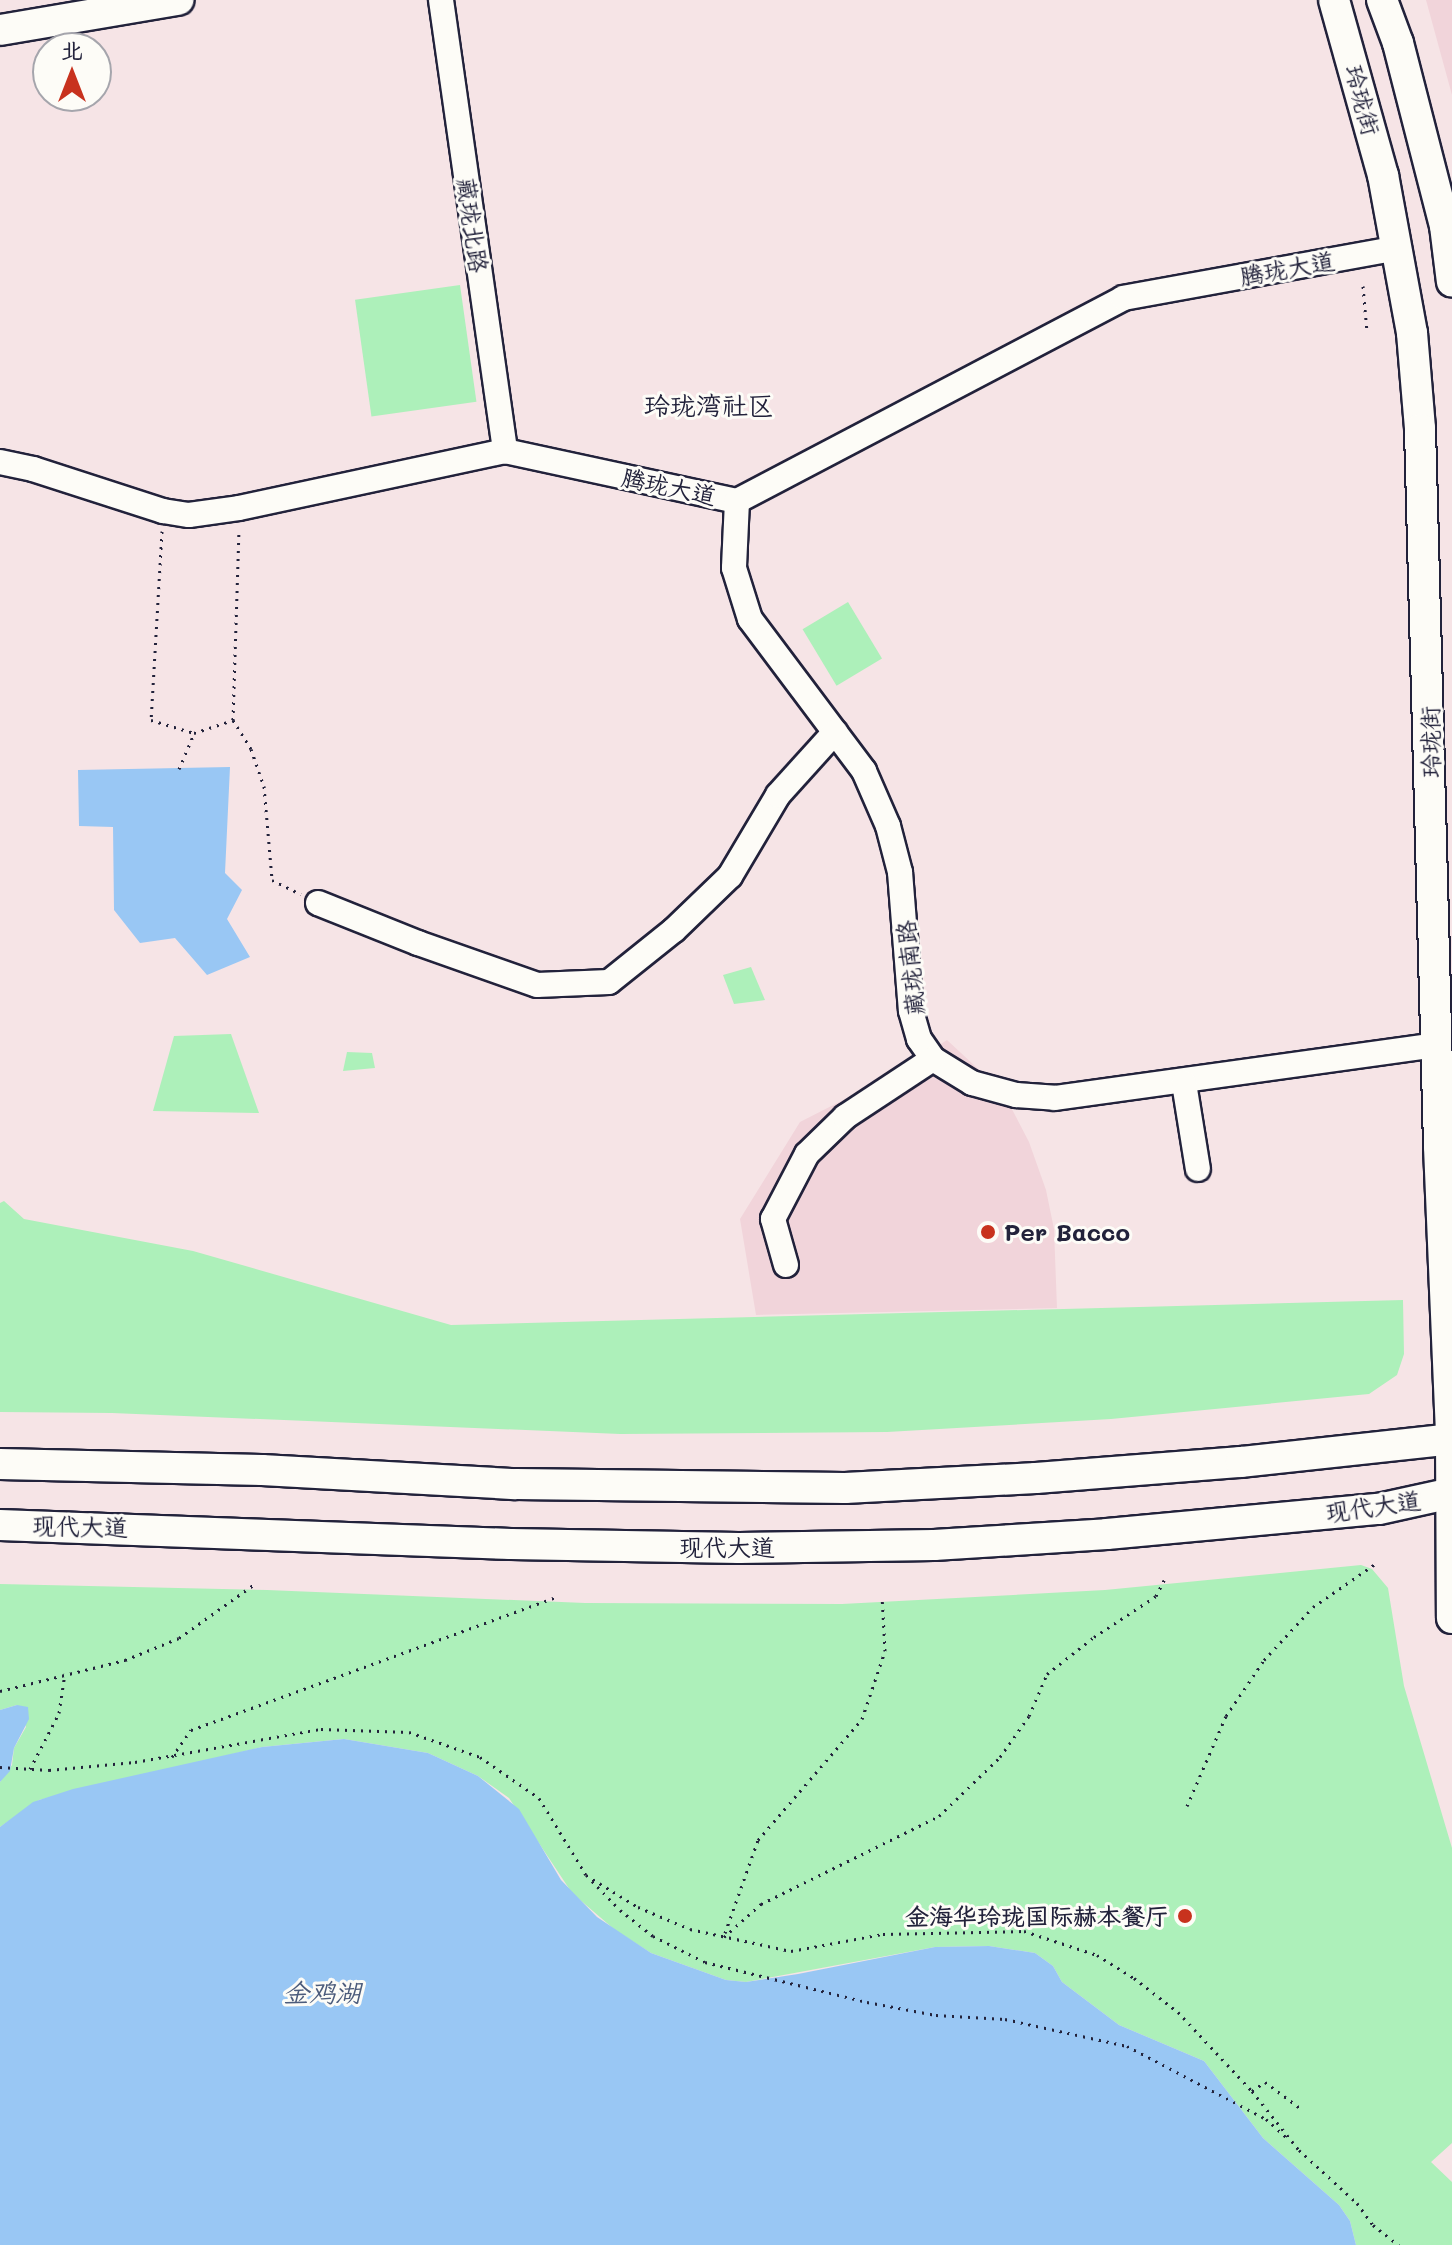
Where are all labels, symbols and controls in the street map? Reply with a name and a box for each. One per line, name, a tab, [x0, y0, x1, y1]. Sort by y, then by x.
north arrow	[32, 32, 112, 112]
text: 北	[61, 35, 83, 64]
street label: 玲珑街	[1340, 61, 1386, 139]
street label: 藏珑北路	[452, 175, 494, 275]
street label: 腾珑大道	[1237, 245, 1337, 291]
district label: 玲珑湾社区	[644, 390, 774, 422]
street label: 腾珑大道	[619, 462, 719, 510]
street label: 玲珑街	[1415, 706, 1445, 778]
street label: 藏珑南路	[891, 919, 929, 1017]
place label: Per Bacco	[1004, 1218, 1130, 1246]
marker: Per Bacco	[979, 1223, 997, 1241]
street label: 现代大道	[1323, 1485, 1423, 1527]
street label: 现代大道	[32, 1511, 128, 1541]
street label: 现代大道	[679, 1533, 775, 1561]
place label: 金海华玲珑国际赫本餐厅	[905, 1902, 1169, 1930]
marker: 金海华玲珑国际赫本餐厅	[1176, 1907, 1194, 1925]
water label: 金鸡湖	[283, 1977, 361, 2009]

